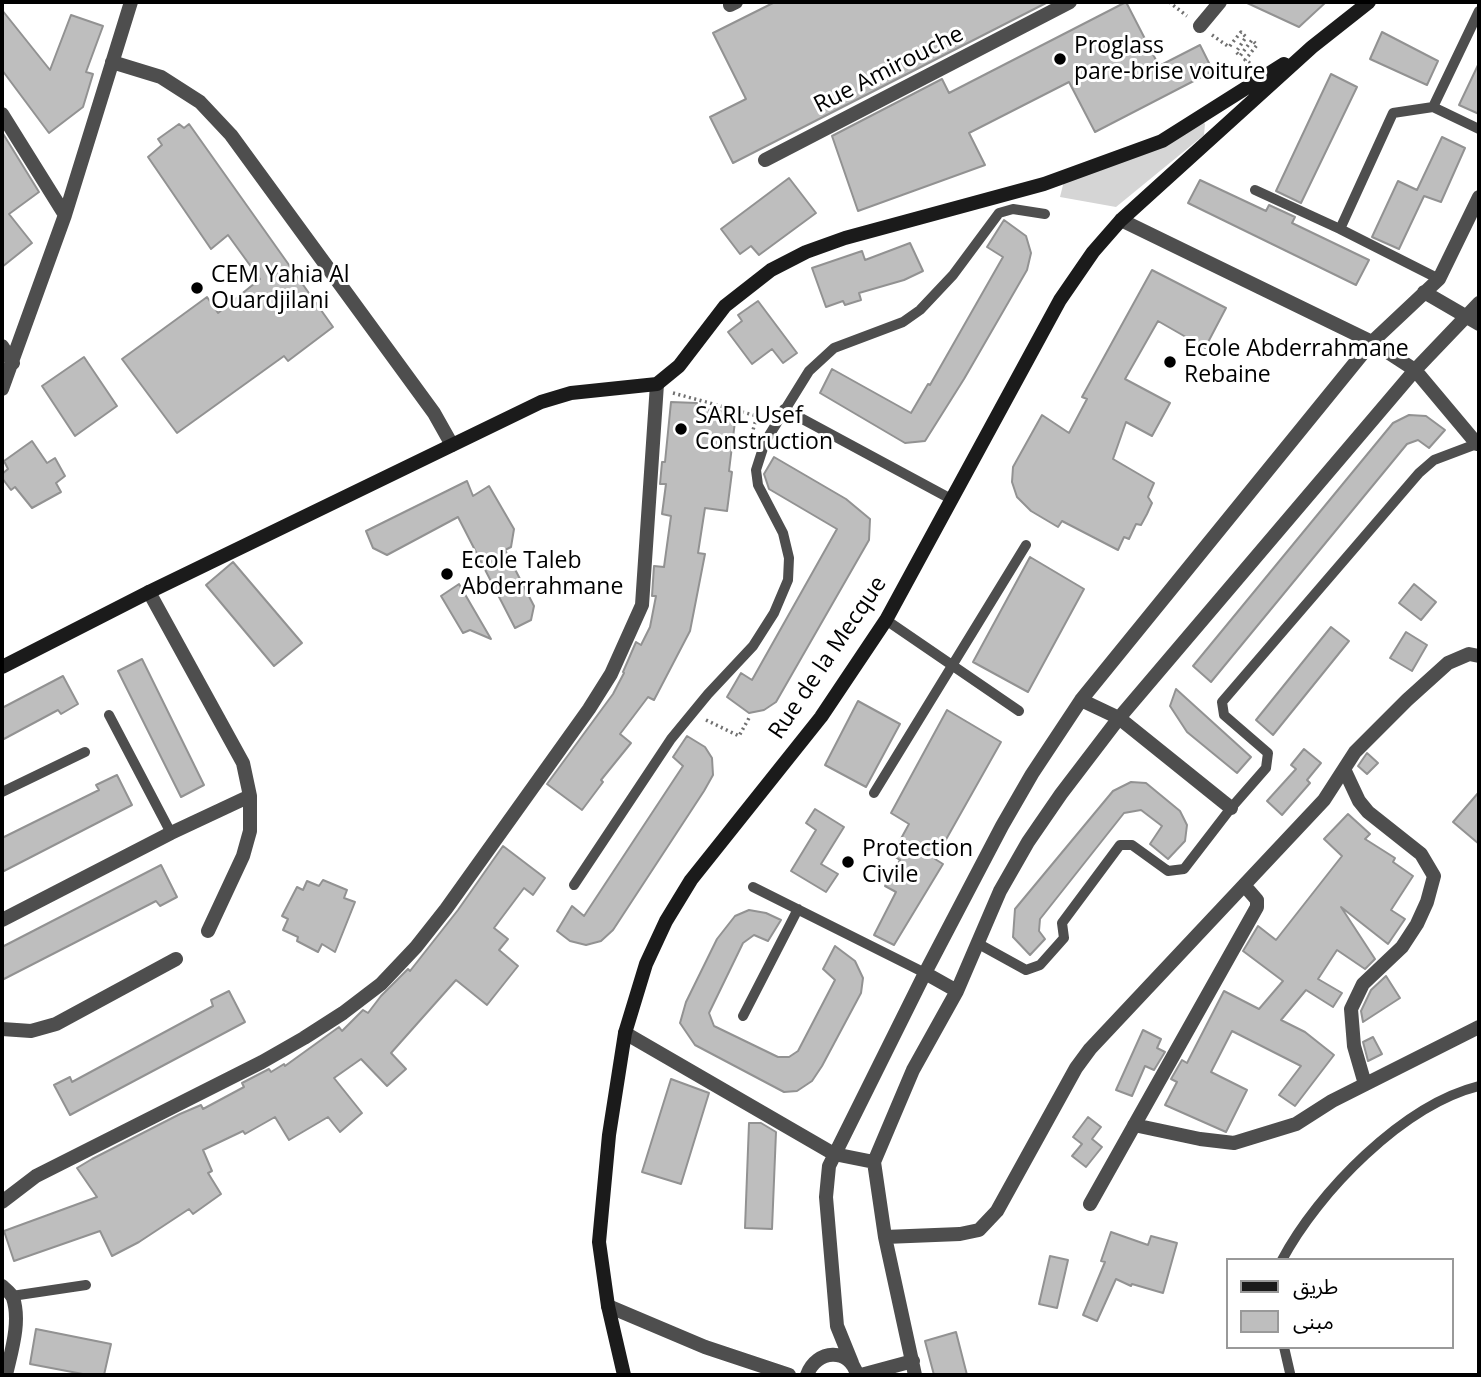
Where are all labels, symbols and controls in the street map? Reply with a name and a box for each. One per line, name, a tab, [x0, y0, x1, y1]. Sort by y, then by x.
street label: Rue Amirouche	[810, 20, 968, 120]
place label: Proglass pare-brise voiture	[1074, 32, 1265, 86]
marker: Proglass pare-brise voiture	[1052, 51, 1068, 67]
place label: CEM Yahia Al Ouardjilani	[211, 261, 350, 315]
marker: CEM Yahia Al Ouardjilani	[189, 280, 205, 296]
place label: Ecole Abderrahmane Rebaine	[1184, 335, 1409, 389]
marker: Ecole Abderrahmane Rebaine	[1162, 354, 1178, 370]
place label: SARL Usef Construction	[695, 402, 833, 456]
marker: SARL Usef Construction	[673, 421, 689, 437]
place label: Ecole Taleb Abderrahmane	[461, 547, 623, 601]
marker: Ecole Taleb Abderrahmane	[439, 566, 455, 582]
street label: Rue de la Mecque	[763, 571, 893, 745]
place label: Protection Civile	[862, 835, 973, 889]
marker: Protection Civile	[840, 854, 856, 870]
legend	[1226, 1258, 1453, 1349]
text: طريق	[1293, 1272, 1338, 1300]
text: مبنى	[1293, 1307, 1334, 1335]

